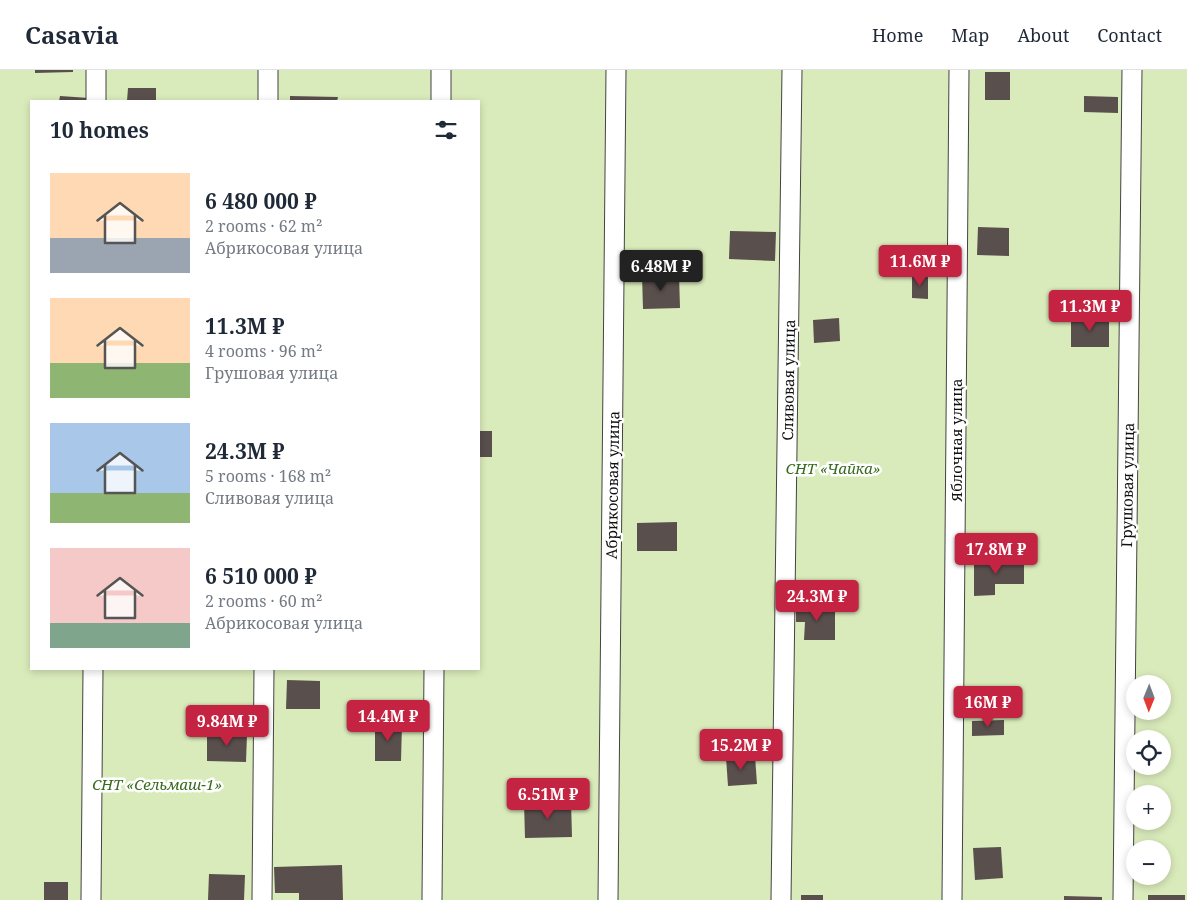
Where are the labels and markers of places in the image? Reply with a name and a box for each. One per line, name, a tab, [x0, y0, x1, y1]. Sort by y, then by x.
pin: 11.6M ₽	[874, 244, 966, 287]
pin: 6.48M ₽	[615, 250, 707, 292]
pin: 11.3M ₽	[1044, 290, 1136, 332]
pin: 17.8M ₽	[950, 532, 1042, 575]
pin: 24.3M ₽	[771, 580, 863, 622]
pin: 16M ₽	[953, 686, 1023, 728]
pin: 14.4M ₽	[342, 700, 434, 742]
pin: 9.84M ₽	[181, 704, 273, 747]
pin: 15.2M ₽	[695, 728, 787, 771]
pin: 6.51M ₽	[502, 778, 594, 820]

